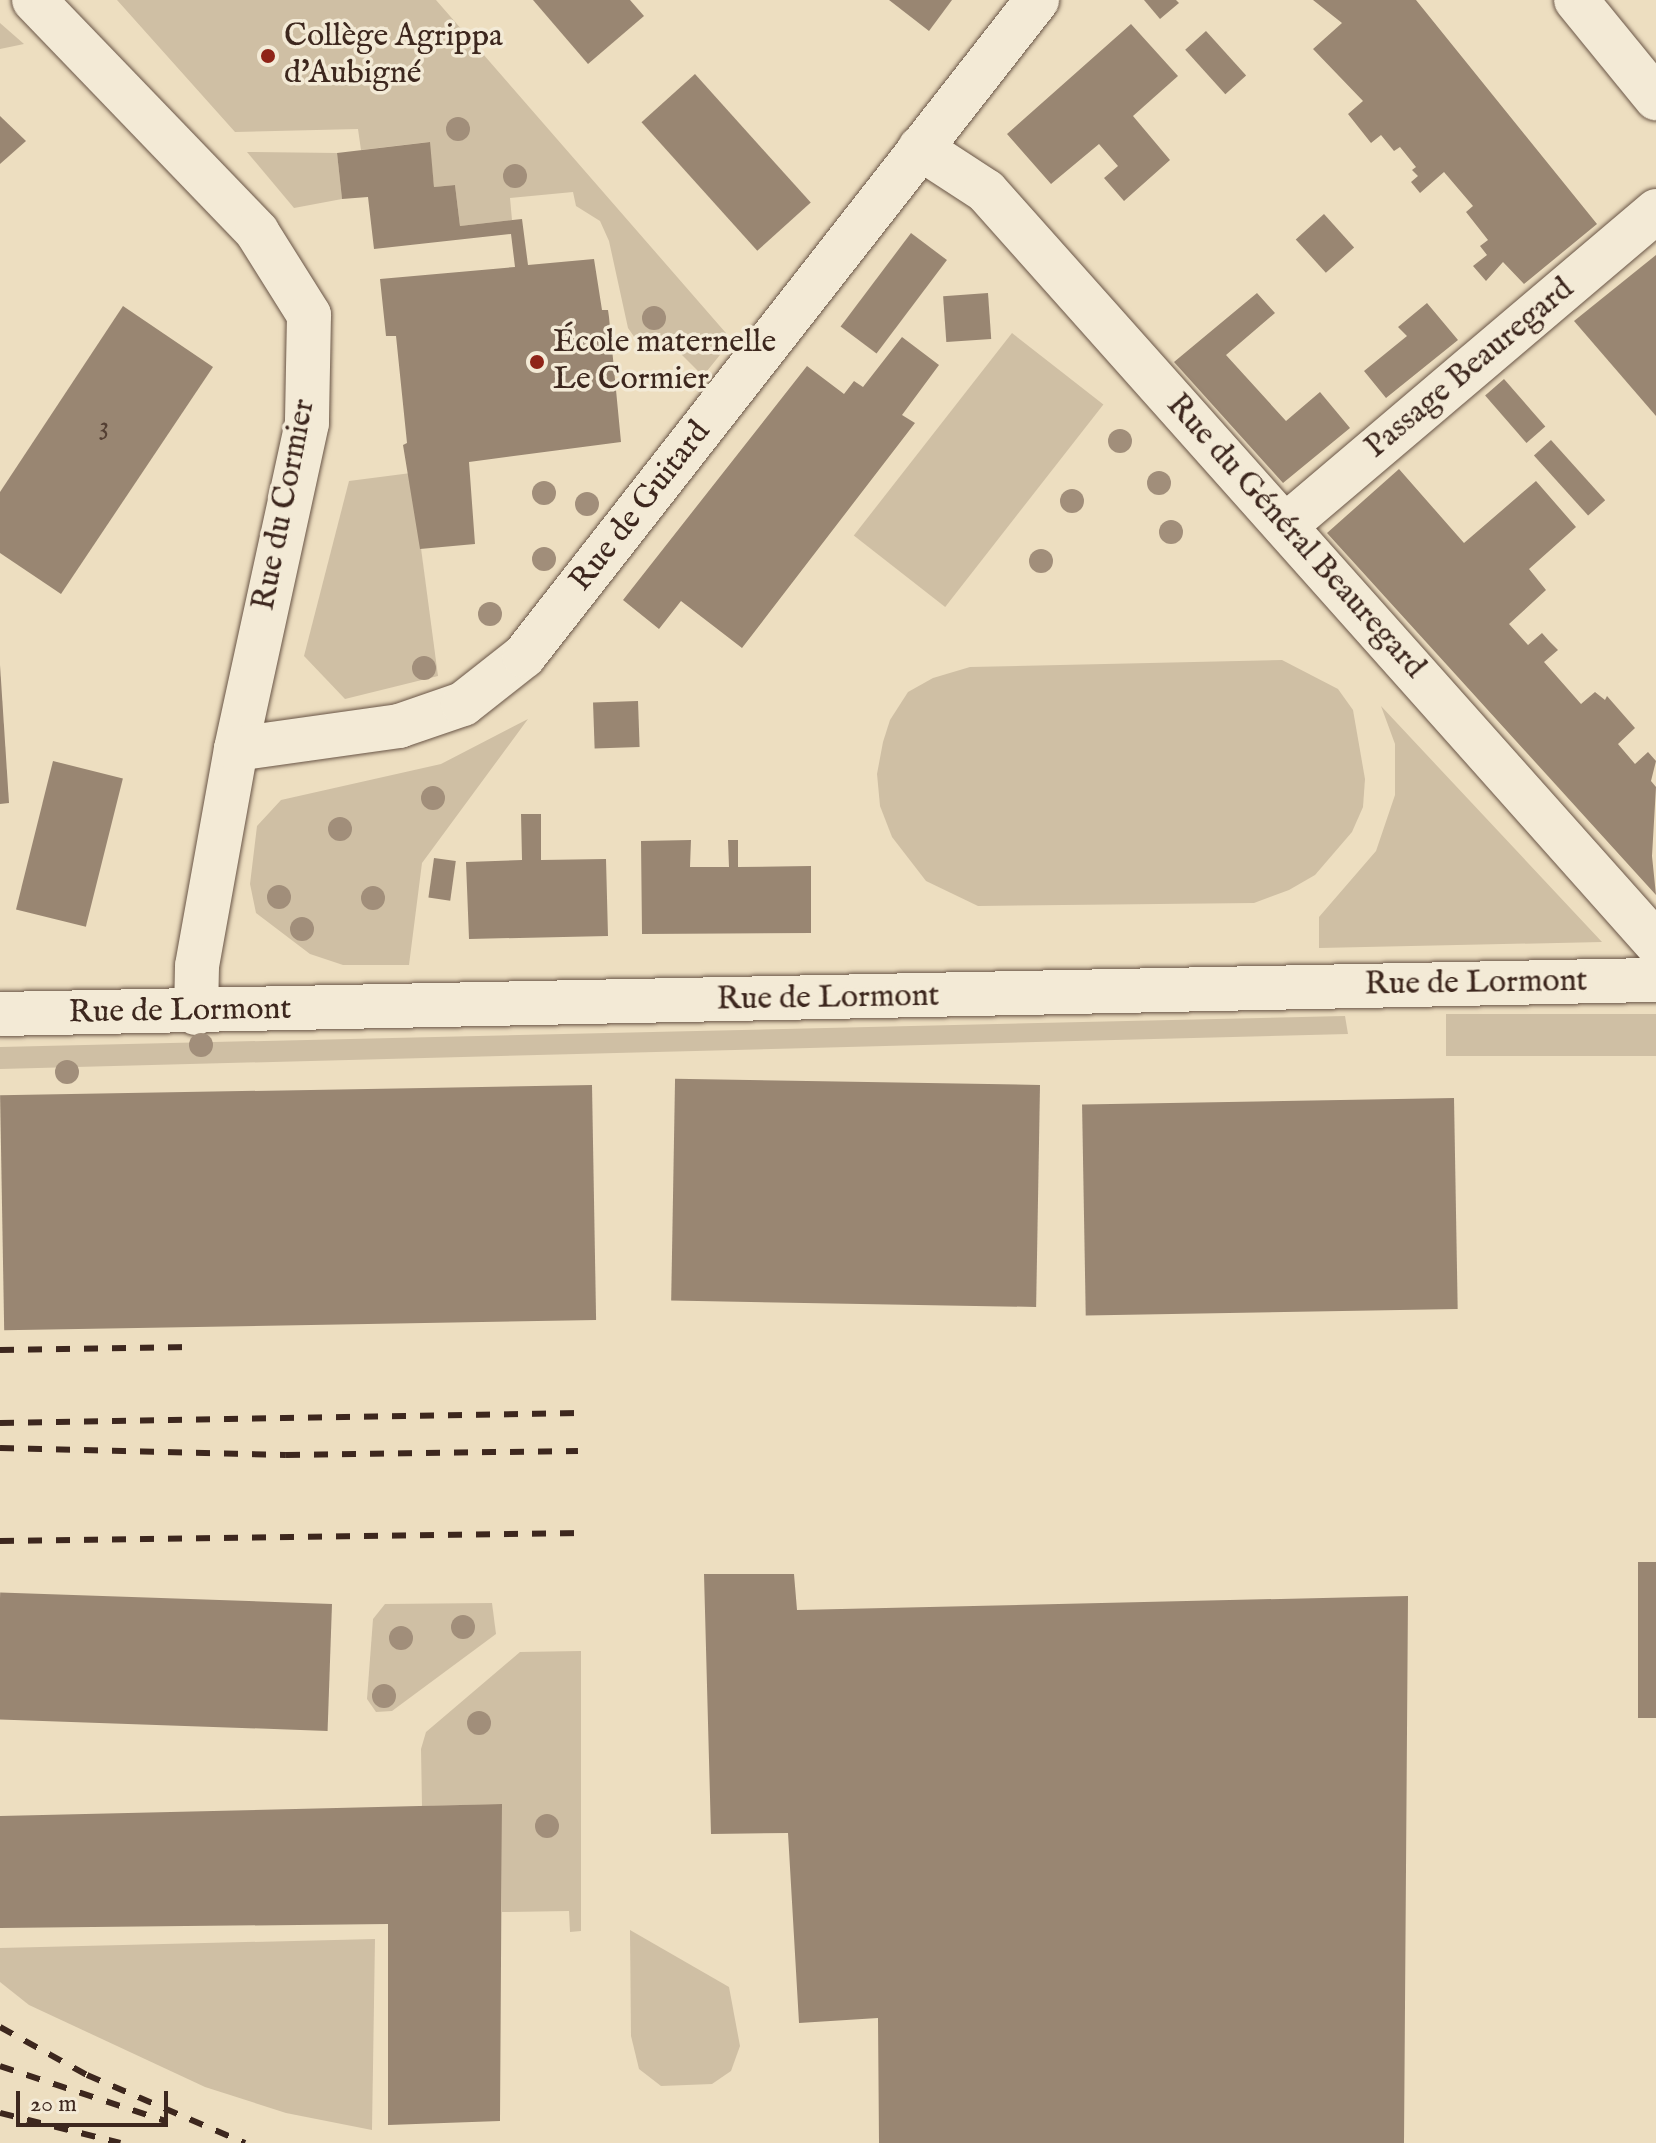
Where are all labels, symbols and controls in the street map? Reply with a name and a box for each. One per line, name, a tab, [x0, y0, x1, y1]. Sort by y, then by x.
place label: Collège Agrippa d'Aubigné	[284, 19, 503, 94]
marker: Collège Agrippa d'Aubigné	[259, 47, 277, 65]
street label: Passage Beauregard	[1358, 271, 1582, 467]
place label: École maternelle Le Cormier	[553, 325, 776, 400]
marker: École maternelle Le Cormier	[528, 353, 546, 371]
street label: Rue du Général Beauregard	[1157, 387, 1433, 687]
street label: Rue du Cormier	[246, 396, 324, 614]
house number: 3	[99, 410, 109, 444]
street label: Rue de Guitard	[563, 414, 719, 600]
street label: Rue de Lormont	[1364, 963, 1588, 1005]
street label: Rue de Lormont	[716, 978, 940, 1020]
street label: Rue de Lormont	[68, 991, 292, 1033]
scale bar	[20, 2075, 172, 2125]
text: 20 m	[30, 2089, 77, 2120]

